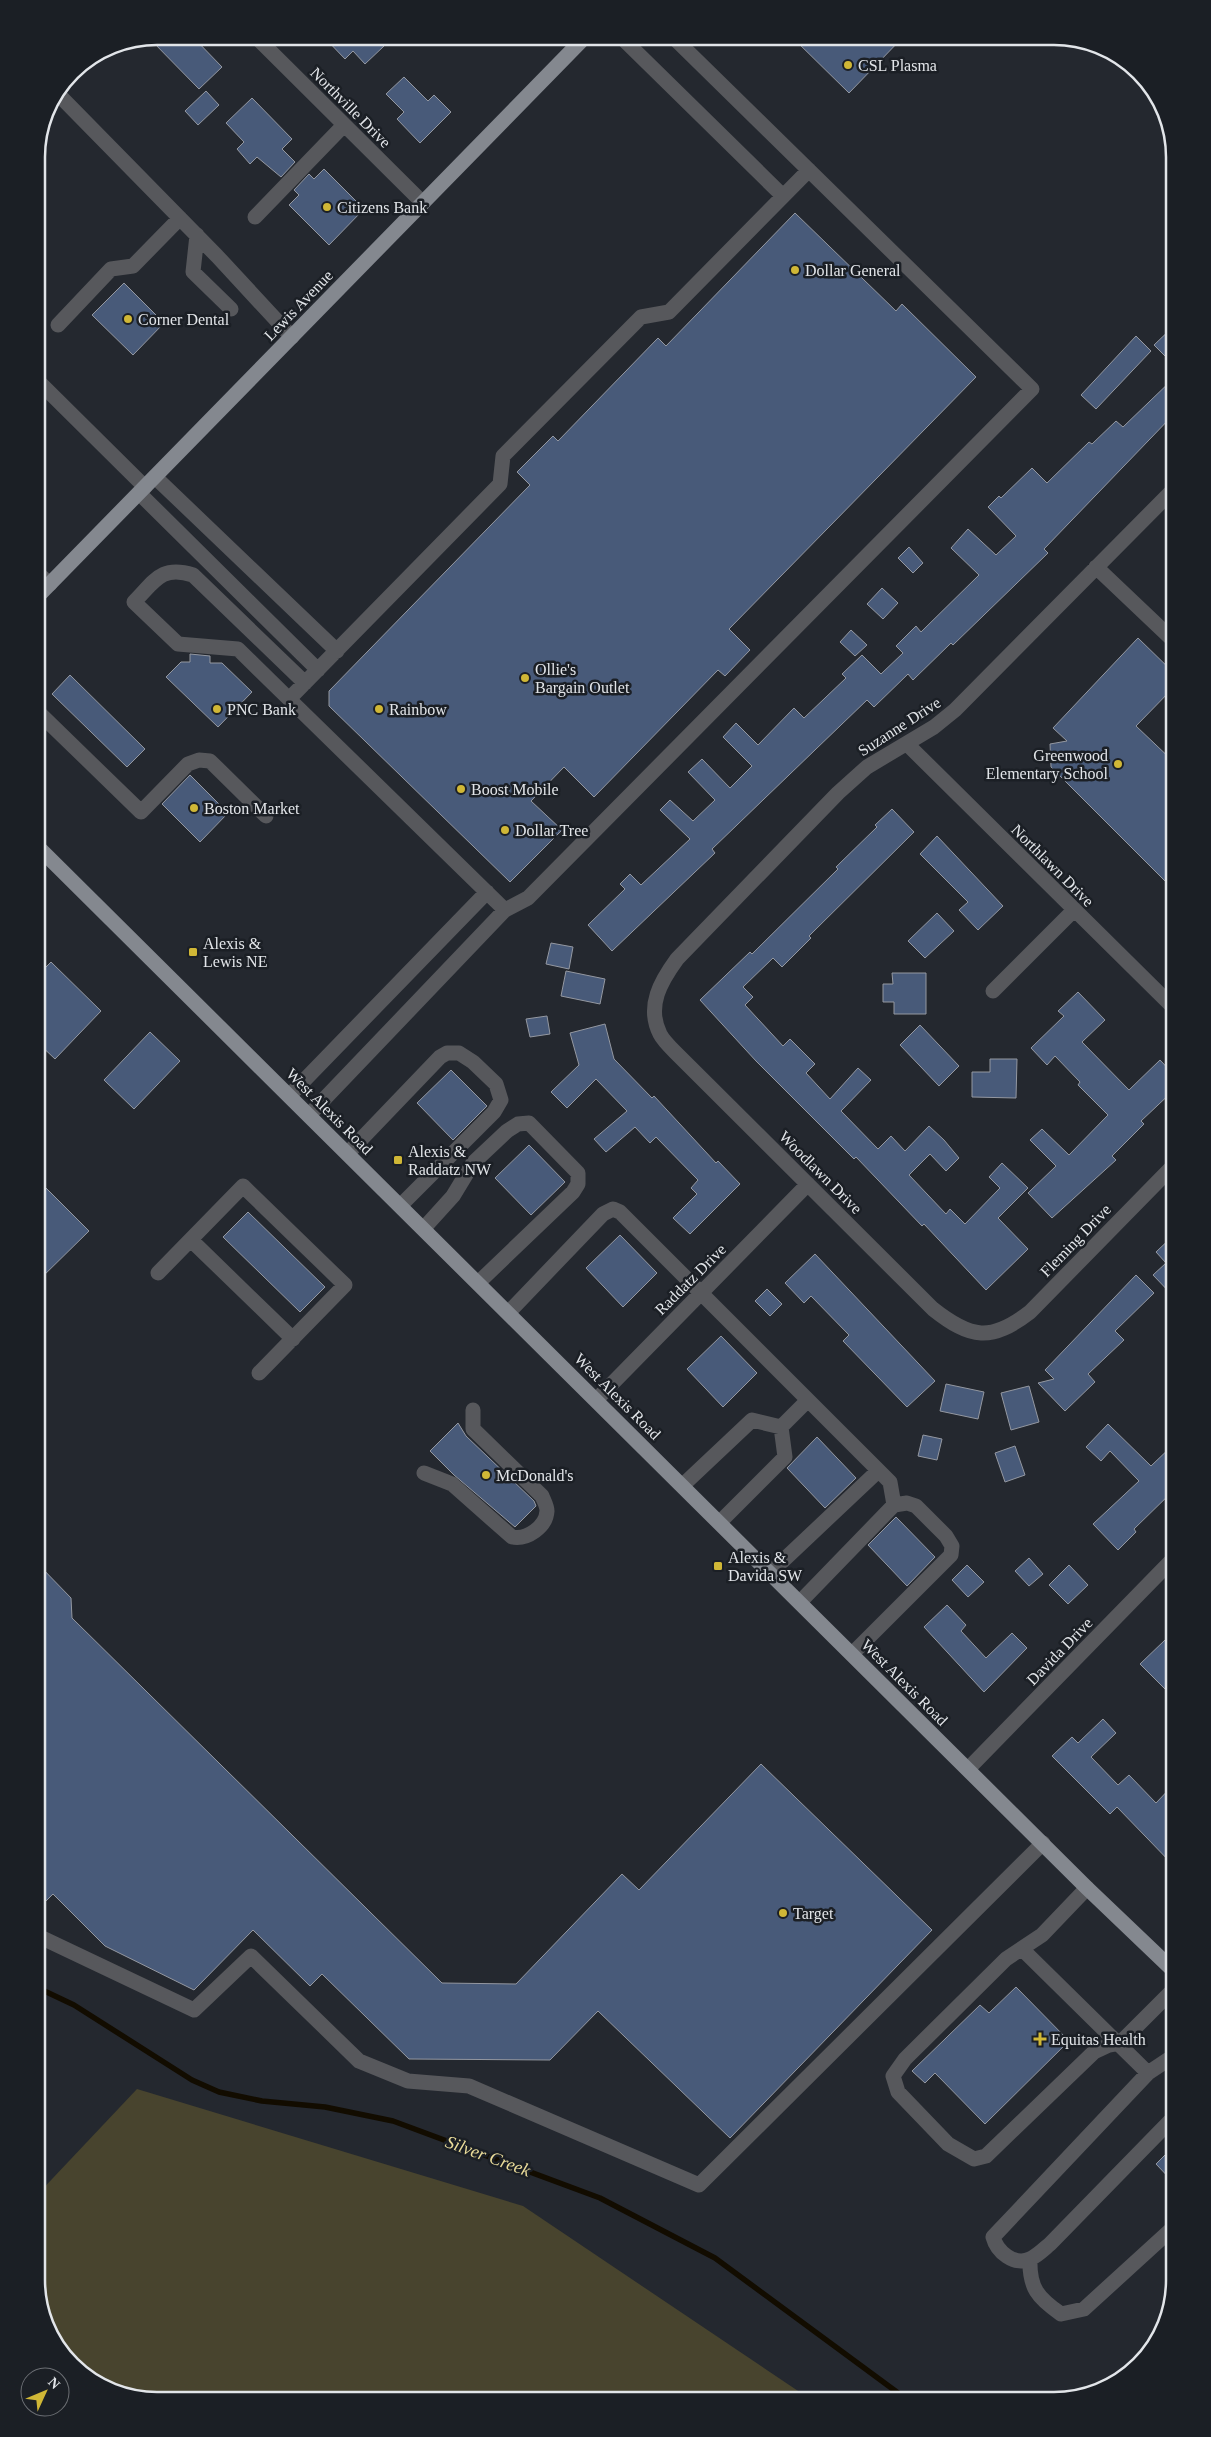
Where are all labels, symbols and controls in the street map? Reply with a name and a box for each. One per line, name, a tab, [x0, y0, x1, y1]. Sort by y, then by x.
place label: CSL Plasma	[858, 57, 937, 74]
marker: CSL Plasma	[842, 59, 854, 71]
street label: Northville Drive	[307, 64, 394, 151]
place label: Citizens Bank	[337, 199, 427, 216]
marker: Citizens Bank	[321, 201, 333, 213]
place label: Dollar General	[805, 262, 901, 279]
marker: Dollar General	[789, 264, 801, 276]
street label: Lewis Avenue	[261, 267, 336, 344]
place label: Corner Dental	[138, 311, 230, 328]
marker: Corner Dental	[122, 313, 134, 325]
place label: Ollie's Bargain Outlet	[535, 661, 630, 697]
marker: Ollie's Bargain Outlet	[519, 672, 531, 684]
street label: Suzanne Drive	[855, 694, 944, 759]
place label: PNC Bank	[227, 701, 296, 718]
place label: Rainbow	[389, 701, 447, 718]
marker: PNC Bank	[211, 703, 223, 715]
marker: Rainbow	[373, 703, 385, 715]
place label: Greenwood Elementary School	[986, 747, 1109, 783]
marker: Greenwood Elementary School	[1112, 758, 1124, 770]
place label: Boost Mobile	[471, 781, 559, 798]
marker: Boost Mobile	[455, 783, 467, 795]
place label: Boston Market	[204, 800, 300, 817]
marker: Boston Market	[188, 802, 200, 814]
street label: Northlawn Drive	[1008, 821, 1097, 910]
place label: Dollar Tree	[515, 822, 588, 839]
marker: Dollar Tree	[499, 824, 511, 836]
place label: Alexis & Lewis NE	[203, 935, 267, 970]
marker: Alexis & Lewis NE	[187, 946, 199, 958]
street label: West Alexis Road	[283, 1065, 376, 1158]
street label: Woodlawn Drive	[776, 1128, 865, 1217]
place label: Alexis & Raddatz NW	[408, 1143, 492, 1178]
marker: Alexis & Raddatz NW	[392, 1154, 404, 1166]
street label: Fleming Drive	[1037, 1201, 1115, 1281]
street label: Raddatz Drive	[652, 1241, 729, 1318]
street label: West Alexis Road	[571, 1350, 664, 1443]
place label: McDonald's	[496, 1467, 574, 1484]
marker: McDonald's	[480, 1469, 492, 1481]
place label: Alexis & Davida SW	[728, 1549, 803, 1584]
marker: Alexis & Davida SW	[712, 1560, 724, 1572]
street label: Davida Drive	[1023, 1614, 1096, 1688]
street label: West Alexis Road	[858, 1636, 951, 1729]
place label: Target	[793, 1905, 834, 1923]
marker: Target	[777, 1907, 789, 1919]
place label: Equitas Health	[1051, 2031, 1146, 2049]
marker: Equitas Health	[1033, 2032, 1047, 2046]
water label: Silver Creek	[443, 2131, 534, 2181]
north arrow	[20, 2367, 70, 2417]
text: N	[45, 2374, 63, 2392]

